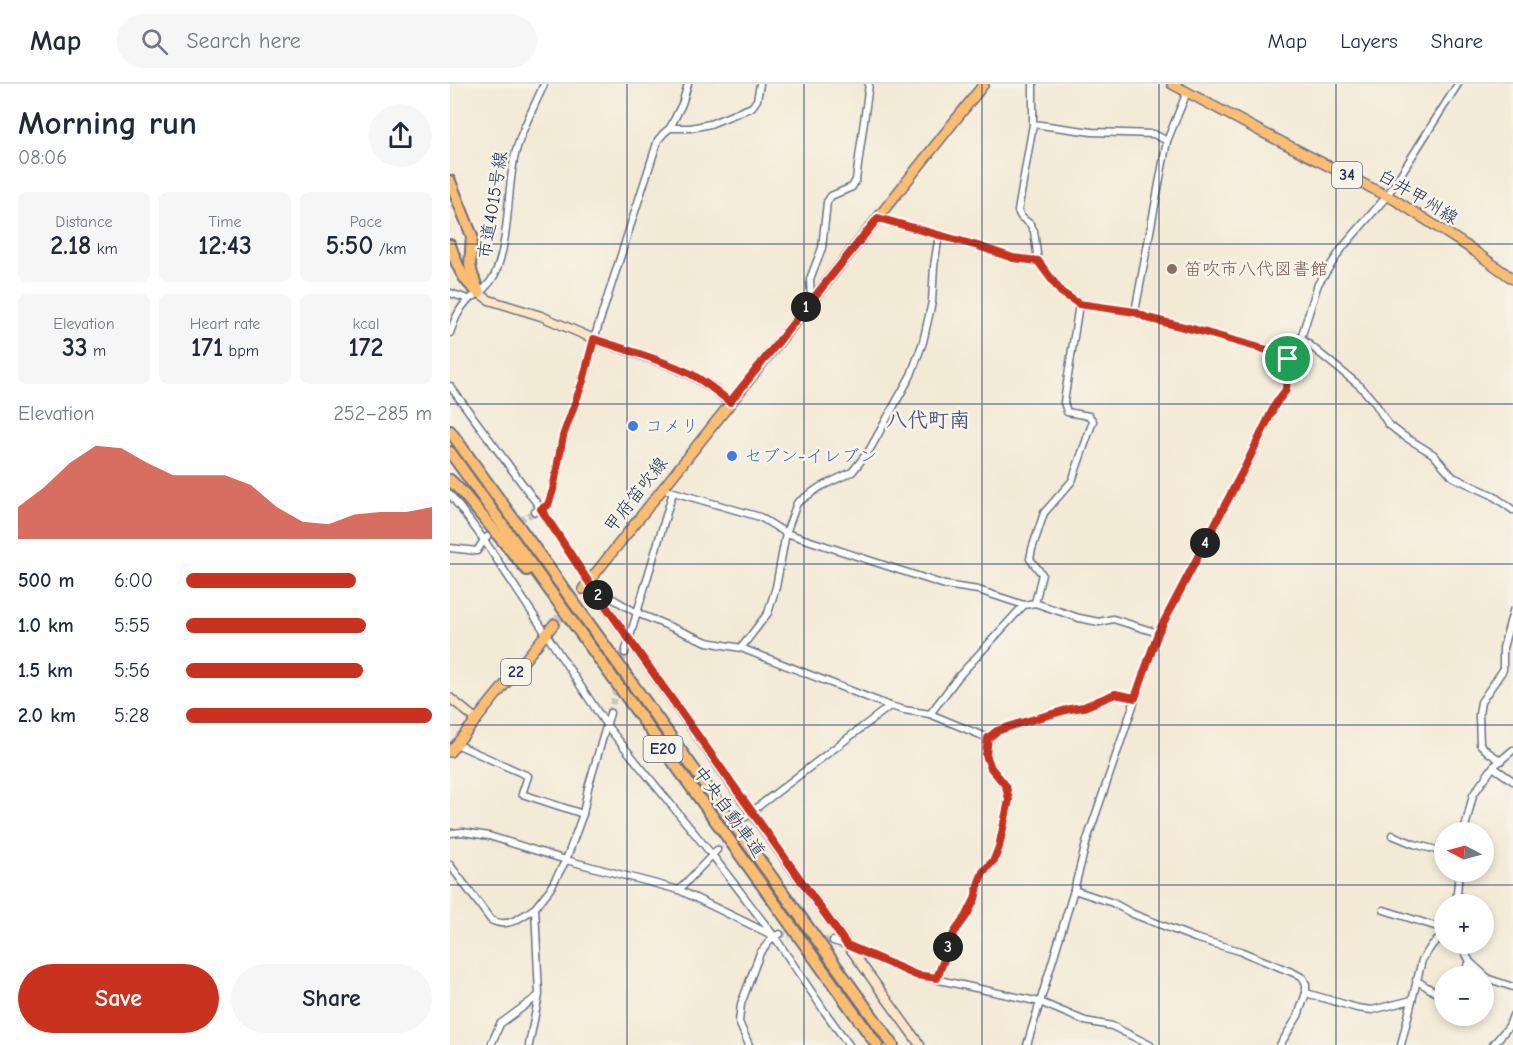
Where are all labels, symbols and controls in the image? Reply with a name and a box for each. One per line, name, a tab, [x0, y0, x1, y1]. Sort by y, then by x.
search box	[117, 14, 537, 68]
text: Map	[30, 25, 81, 57]
icon: search	[138, 25, 171, 58]
text: Search here	[186, 28, 301, 54]
text: Map	[1268, 29, 1307, 53]
text: Layers	[1340, 29, 1398, 53]
text: Share	[1431, 29, 1483, 53]
text: Morning run	[18, 104, 197, 142]
button: share	[369, 104, 432, 167]
text: 08:06	[18, 146, 67, 169]
street label: 市道4015号線	[474, 150, 512, 260]
road number: 34	[1332, 162, 1362, 188]
street label: 白井甲州線	[1374, 165, 1462, 229]
text: Distance	[55, 213, 113, 231]
text: Time	[208, 213, 242, 231]
text: Pace	[350, 213, 382, 231]
text: 2.18	[50, 231, 91, 261]
text: 12:43	[198, 231, 252, 261]
text: 5:50	[325, 231, 373, 261]
text: km	[91, 240, 118, 258]
text: /km	[373, 240, 407, 258]
place label: 笛吹市八代図書館	[1184, 259, 1328, 280]
marker: 笛吹市八代図書館	[1165, 262, 1179, 276]
pin: 1	[791, 292, 821, 322]
text: 1	[803, 298, 809, 316]
text: Elevation	[53, 315, 115, 333]
text: Heart rate	[190, 315, 260, 333]
text: kcal	[353, 315, 379, 333]
text: 33	[62, 333, 88, 363]
text: 171	[191, 333, 223, 363]
text: 172	[349, 333, 383, 363]
pin	[1262, 333, 1313, 384]
text: m	[88, 342, 106, 360]
text: bpm	[223, 342, 259, 360]
icon: arrive	[1271, 342, 1304, 375]
text: Elevation	[18, 402, 95, 425]
text: 252–285 m	[333, 402, 432, 425]
district label: 八代町南	[886, 408, 970, 432]
place label: コメリ	[645, 416, 699, 437]
marker: コメリ	[626, 419, 640, 433]
place label: セブン-イレブン	[744, 446, 877, 467]
marker: セブン-イレブン	[725, 449, 739, 463]
street label: 甲府笛吹線	[600, 453, 672, 537]
pin: 4	[1190, 528, 1220, 558]
text: 4	[1201, 534, 1209, 552]
text: 500 m	[18, 569, 75, 592]
text: 6:00	[114, 569, 153, 592]
pin: 2	[583, 580, 613, 610]
text: 2	[594, 586, 602, 604]
text: 1.0 km	[18, 614, 74, 637]
text: 5:55	[114, 614, 150, 637]
text: 1.5 km	[18, 659, 73, 682]
text: 5:56	[114, 659, 150, 682]
road number: 22	[501, 659, 531, 685]
text: 2.0 km	[18, 704, 76, 727]
text: 5:28	[114, 704, 149, 727]
road number: E20	[644, 736, 682, 762]
street label: 中央自動車道	[689, 762, 769, 862]
north arrow	[1434, 822, 1494, 882]
map controls	[1434, 822, 1494, 1026]
button: +	[1434, 894, 1494, 954]
pin: 3	[933, 932, 963, 962]
text: 3	[944, 938, 952, 956]
button: Save	[18, 964, 219, 1033]
button: Share	[231, 964, 432, 1033]
button: −	[1434, 966, 1494, 1026]

